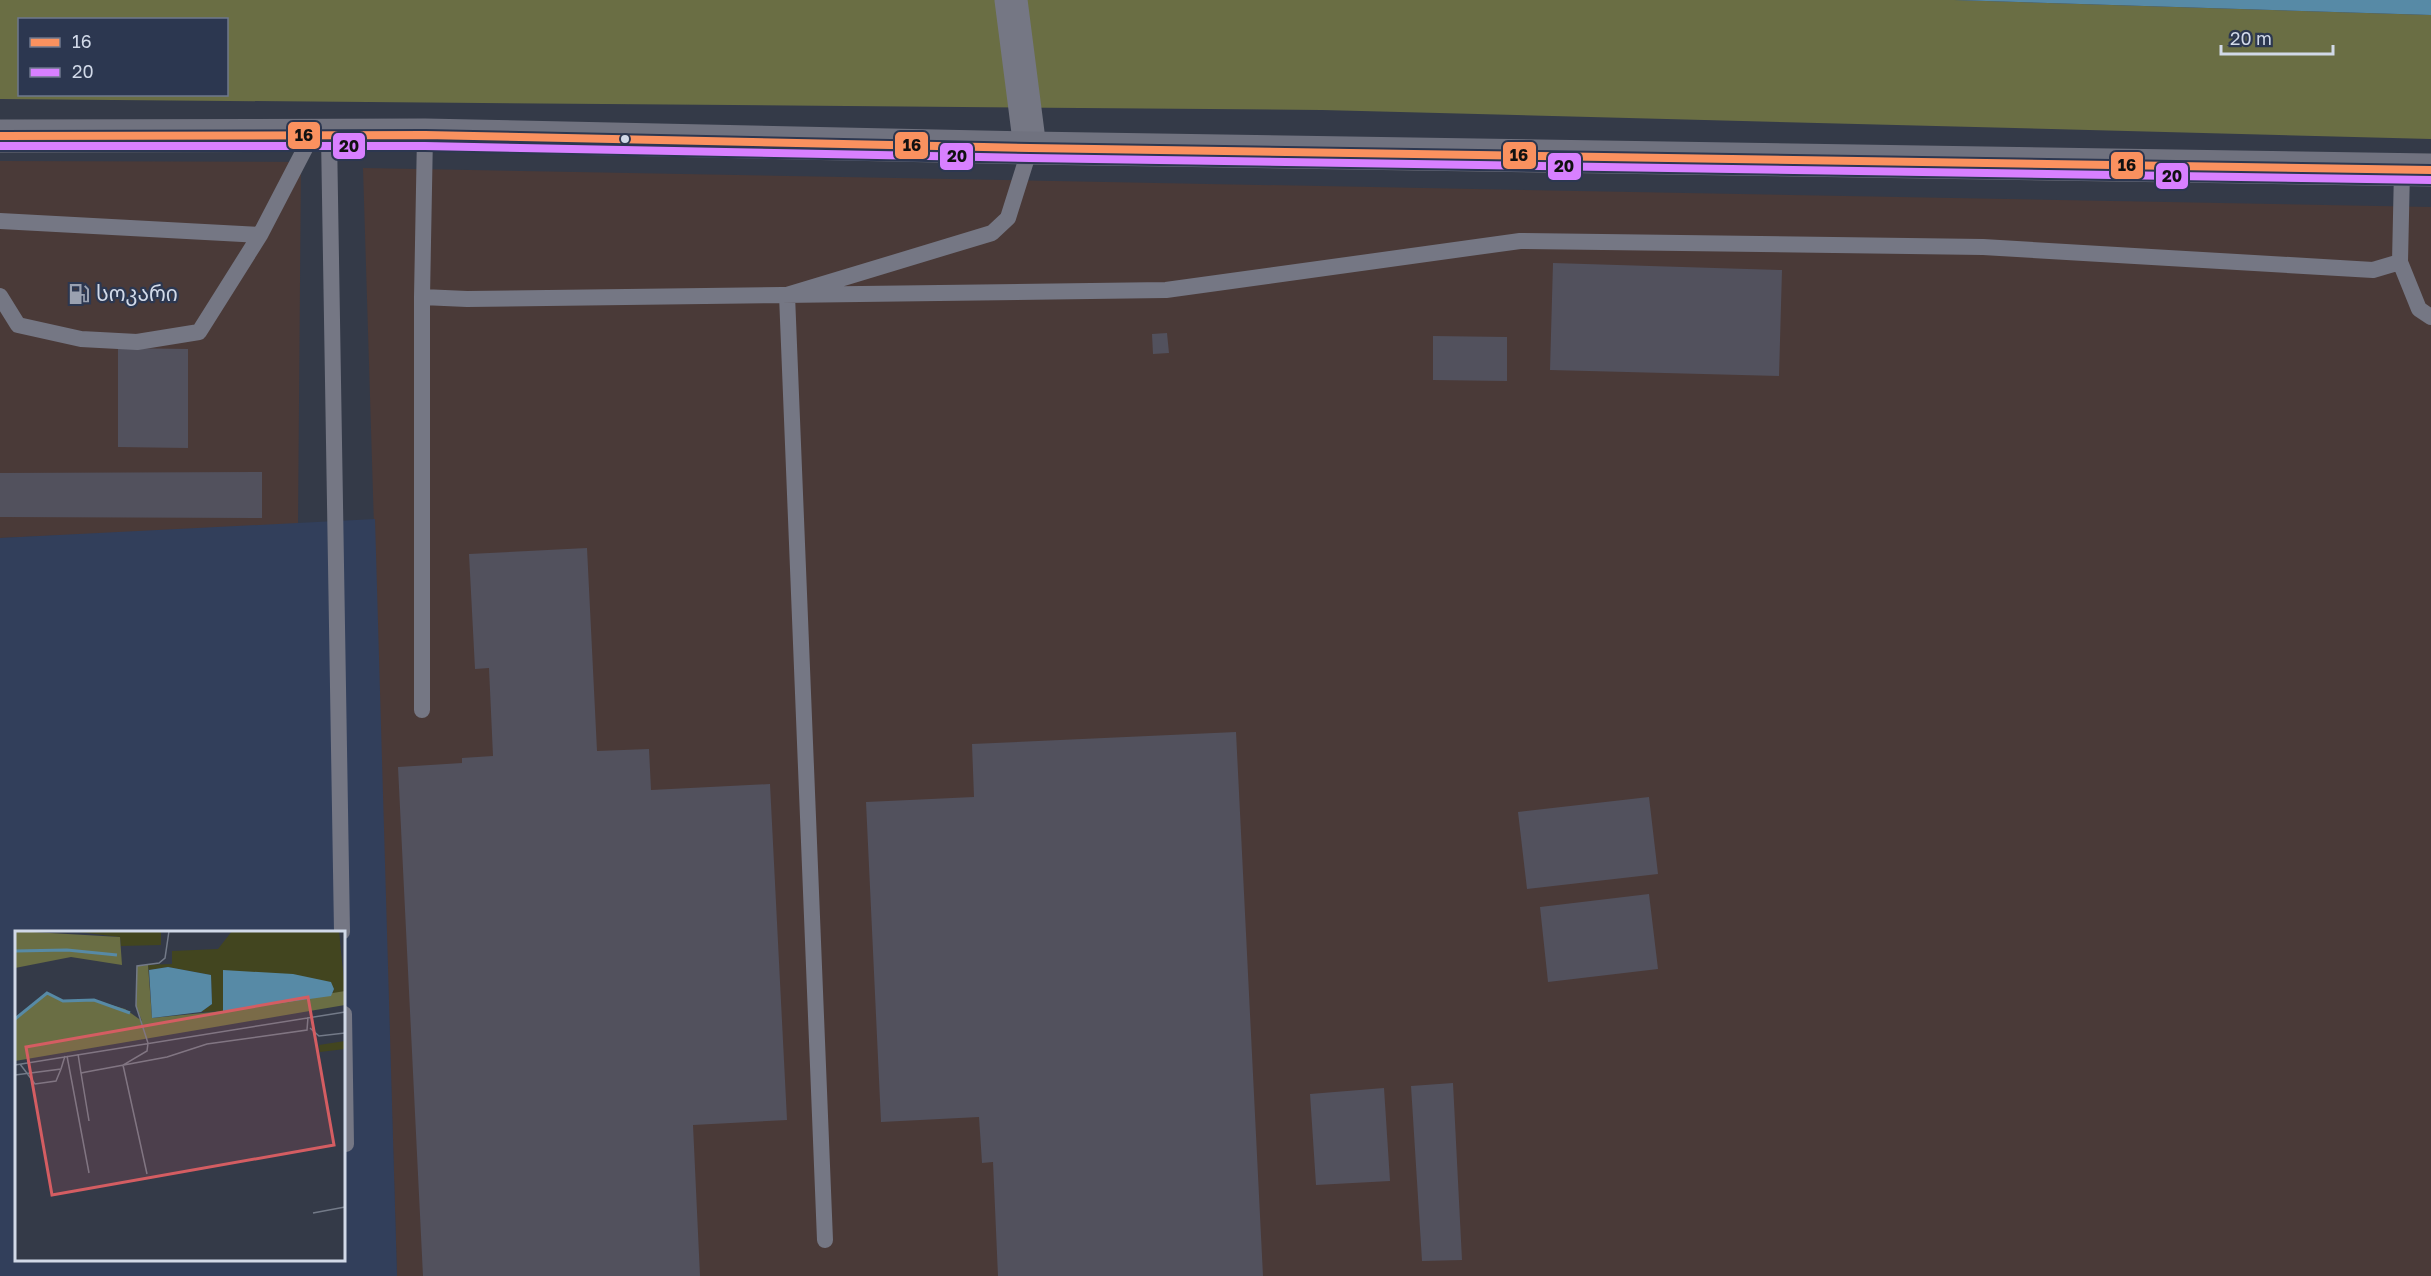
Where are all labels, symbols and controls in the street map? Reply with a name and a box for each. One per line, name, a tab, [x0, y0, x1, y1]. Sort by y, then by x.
legend	[18, 18, 228, 96]
scale bar	[2221, 18, 2334, 56]
text: 20 m	[2230, 27, 2272, 49]
text: 16	[72, 30, 92, 52]
text: 20	[72, 60, 94, 82]
line badge: 16	[287, 121, 321, 150]
text: 16	[295, 125, 313, 145]
line badge: 16	[894, 131, 929, 160]
line badge: 20	[332, 132, 366, 160]
unlabelled marker	[619, 133, 631, 145]
text: 16	[903, 135, 921, 155]
text: 20	[339, 136, 359, 156]
line badge: 16	[1502, 141, 1537, 170]
line badge: 20	[939, 142, 974, 171]
text: 16	[1510, 145, 1528, 165]
text: 20	[947, 146, 967, 166]
line badge: 16	[2110, 151, 2144, 180]
line badge: 20	[1547, 152, 1582, 181]
text: 16	[2118, 155, 2136, 175]
text: 20	[1554, 156, 1574, 176]
line badge: 20	[2155, 162, 2189, 190]
text: 20	[2162, 166, 2182, 186]
place label: სოკარი	[96, 280, 178, 306]
fuel station icon: სოკარი	[67, 282, 91, 306]
inset map	[15, 931, 345, 1261]

